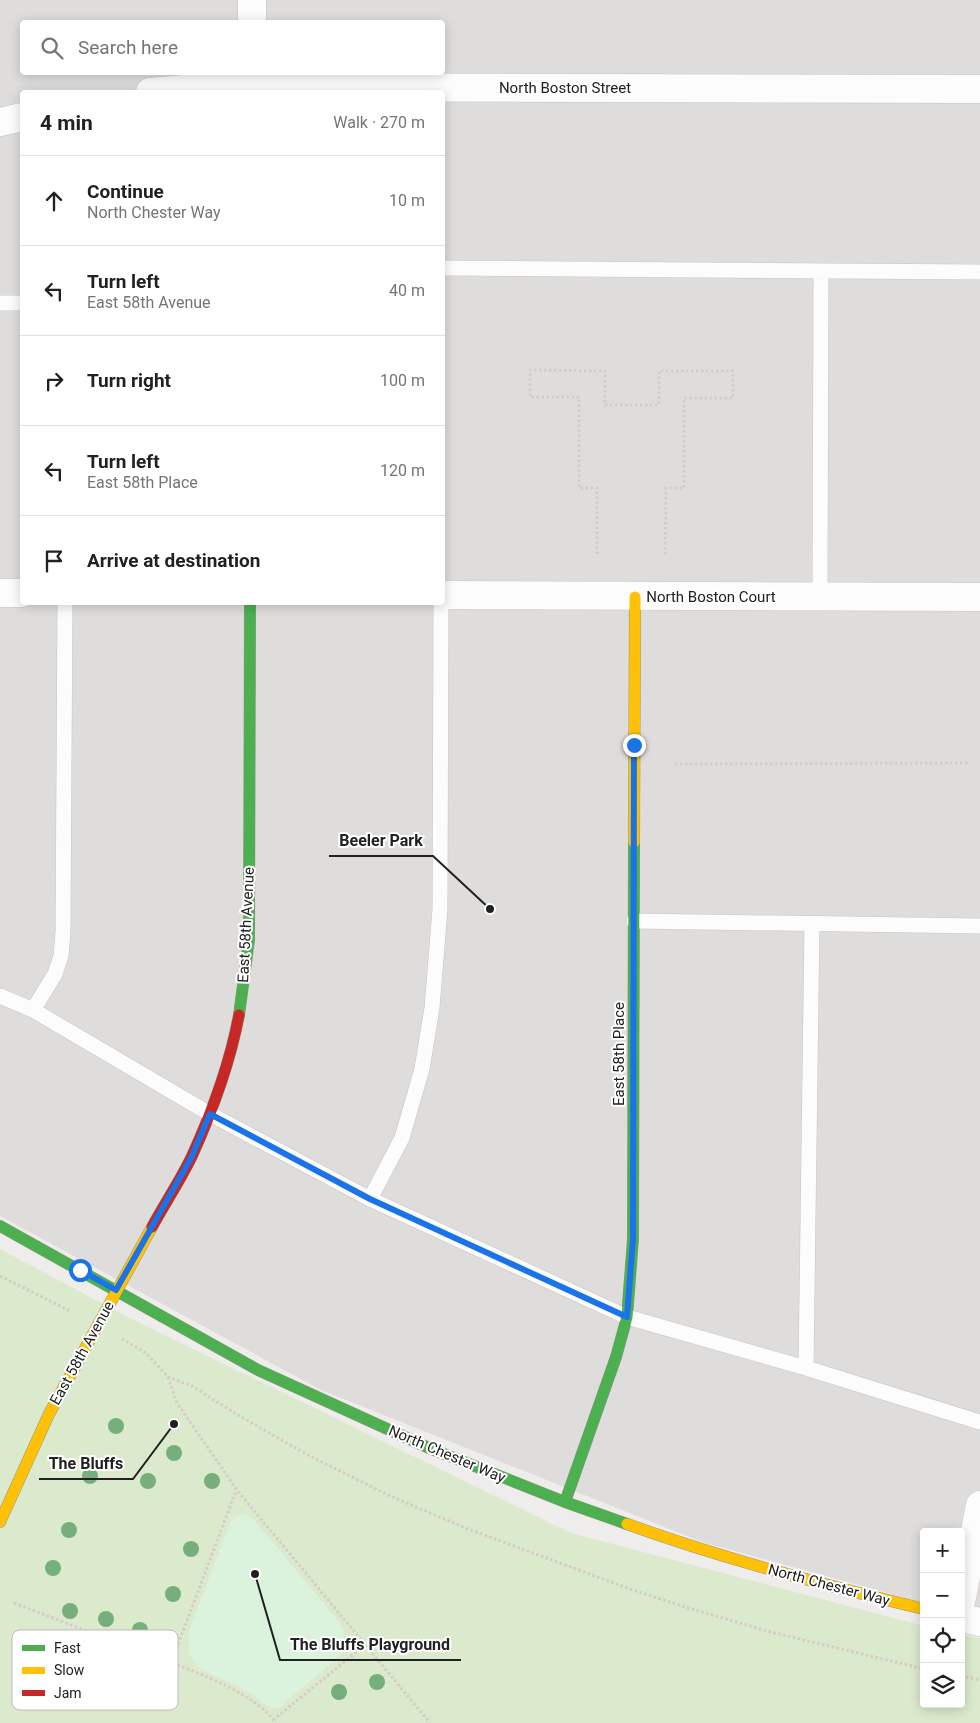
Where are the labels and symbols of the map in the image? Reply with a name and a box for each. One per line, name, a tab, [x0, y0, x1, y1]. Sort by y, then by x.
street label: North Boston Street	[499, 79, 631, 97]
street label: North Boston Court	[646, 588, 776, 606]
route end	[623, 734, 646, 757]
callout: Beeler Park	[329, 825, 433, 856]
text: Beeler Park	[339, 831, 423, 850]
street label: East 58th Avenue	[234, 867, 258, 983]
street label: East 58th Place	[610, 1002, 628, 1106]
route start	[69, 1259, 92, 1282]
street label: East 58th Avenue	[46, 1298, 118, 1408]
street label: North Chester Way	[386, 1421, 508, 1487]
callout: The Bluffs	[39, 1448, 133, 1479]
text: The Bluffs	[49, 1454, 123, 1473]
street label: North Chester Way	[766, 1560, 892, 1610]
callout: The Bluffs Playground	[280, 1629, 461, 1660]
legend	[12, 1630, 178, 1710]
text: The Bluffs Playground	[290, 1635, 450, 1654]
text: Fast	[54, 1640, 81, 1656]
text: Slow	[54, 1662, 85, 1678]
text: Jam	[54, 1685, 82, 1701]

